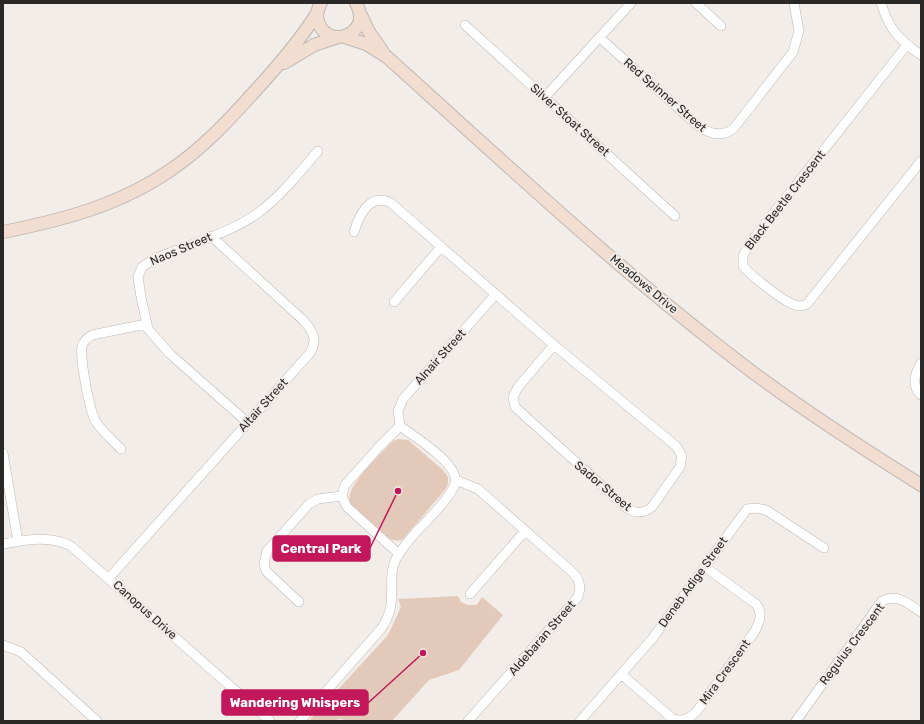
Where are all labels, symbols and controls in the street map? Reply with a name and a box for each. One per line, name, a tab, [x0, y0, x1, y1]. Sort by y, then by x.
street label: Red Spinner Street	[621, 55, 710, 135]
street label: Silver Stoat Street	[528, 81, 613, 159]
street label: Black Beetle Crescent	[742, 147, 828, 253]
street label: Naos Street	[148, 230, 214, 268]
street label: Meadows Drive	[607, 252, 681, 317]
street label: Alnair Street	[411, 326, 469, 388]
street label: Altair Street	[235, 375, 291, 435]
street label: Sador Street	[572, 458, 635, 514]
street label: Deneb Adige Street	[656, 534, 731, 630]
callout: Central Park	[273, 536, 370, 561]
text: Central Park	[281, 541, 362, 556]
street label: Canopus Drive	[110, 578, 180, 643]
street label: Aldebaran Street	[506, 597, 579, 678]
street label: Regulus Crescent	[817, 600, 887, 688]
street label: Mira Crescent	[697, 637, 753, 707]
callout: Wandering Whispers	[222, 690, 368, 715]
text: Wandering Whispers	[230, 695, 360, 710]

